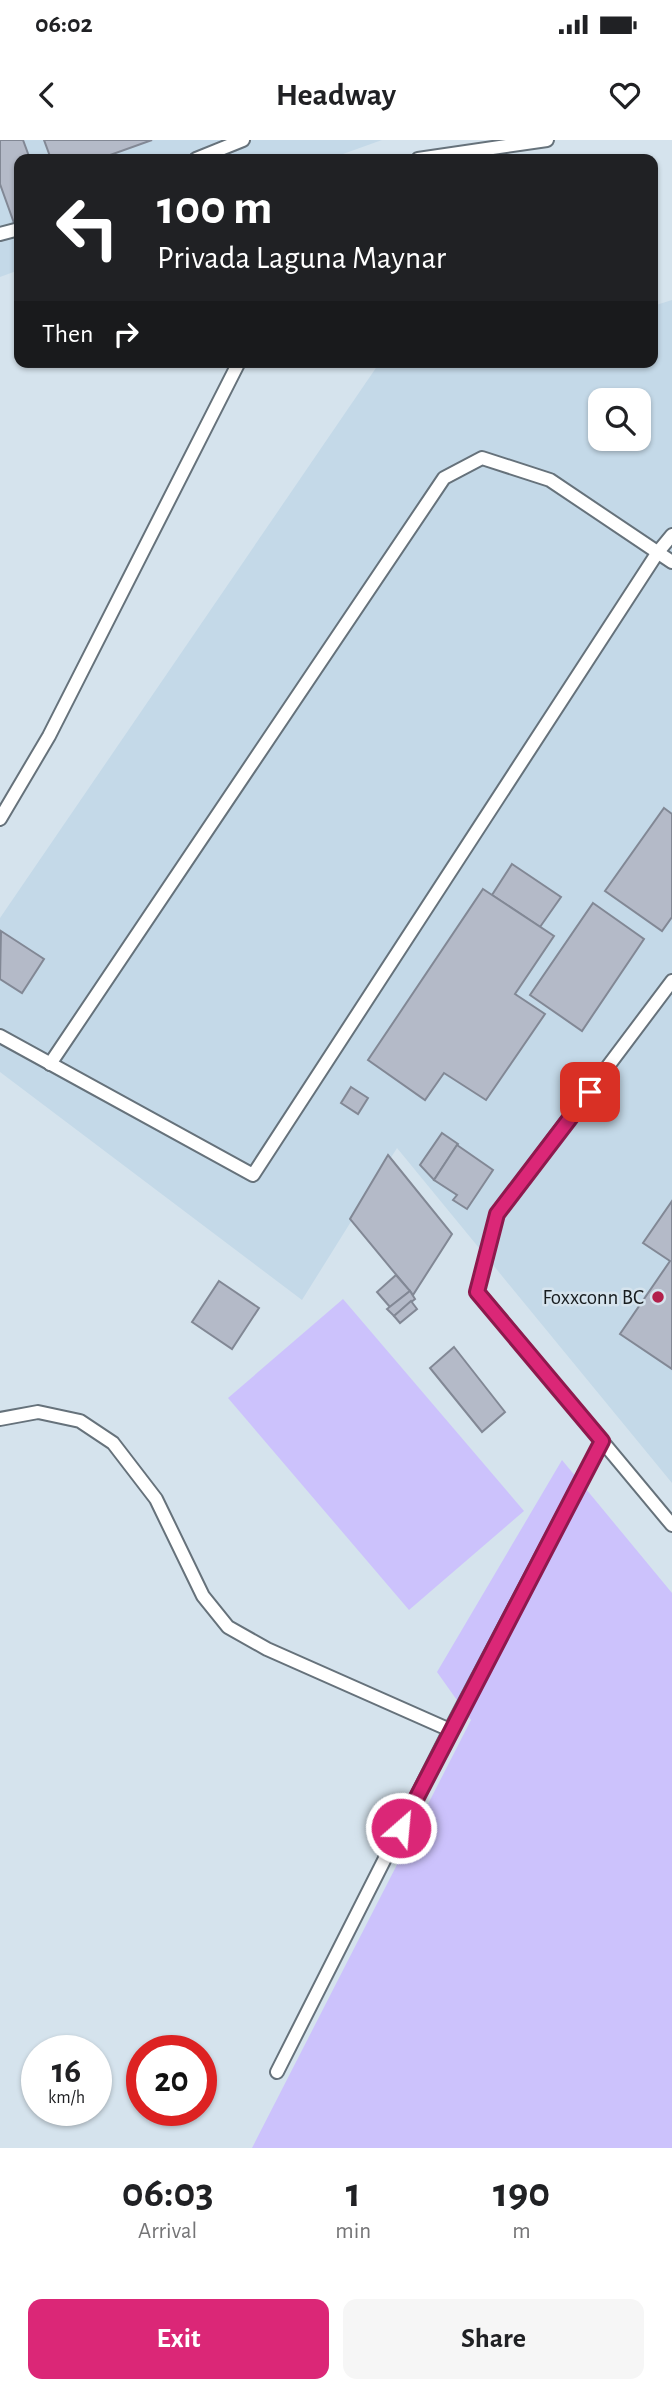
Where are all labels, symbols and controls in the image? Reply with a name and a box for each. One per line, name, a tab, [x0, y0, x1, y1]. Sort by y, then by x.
text: 06:02	[35, 11, 93, 37]
icon: back	[28, 76, 66, 114]
icon: heart	[606, 76, 644, 114]
text: Headway	[276, 79, 396, 111]
icon: left	[42, 182, 133, 273]
text: 100 m	[157, 184, 273, 233]
text: Privada Laguna Maynar	[157, 242, 446, 274]
icon: right	[107, 315, 145, 353]
text: Then	[42, 321, 93, 347]
map controls	[588, 388, 651, 451]
button: search	[588, 388, 651, 451]
pin	[560, 1062, 620, 1122]
icon: arrive	[571, 1073, 609, 1111]
place label: Foxxconn BC	[542, 1287, 644, 1308]
marker: Foxxconn BC	[650, 1289, 666, 1305]
position arrow	[364, 1791, 438, 1865]
speed limit sign: 20	[126, 2035, 217, 2126]
text: 16	[52, 2054, 81, 2089]
text: km/h	[48, 2089, 85, 2107]
text: 06:03	[122, 2172, 214, 2214]
text: 1	[346, 2172, 361, 2214]
text: 190	[493, 2172, 550, 2214]
text: Arrival	[138, 2220, 197, 2243]
text: min	[335, 2220, 371, 2243]
text: m	[512, 2220, 531, 2243]
button: Exit	[28, 2299, 329, 2379]
button: Share	[343, 2299, 644, 2379]

